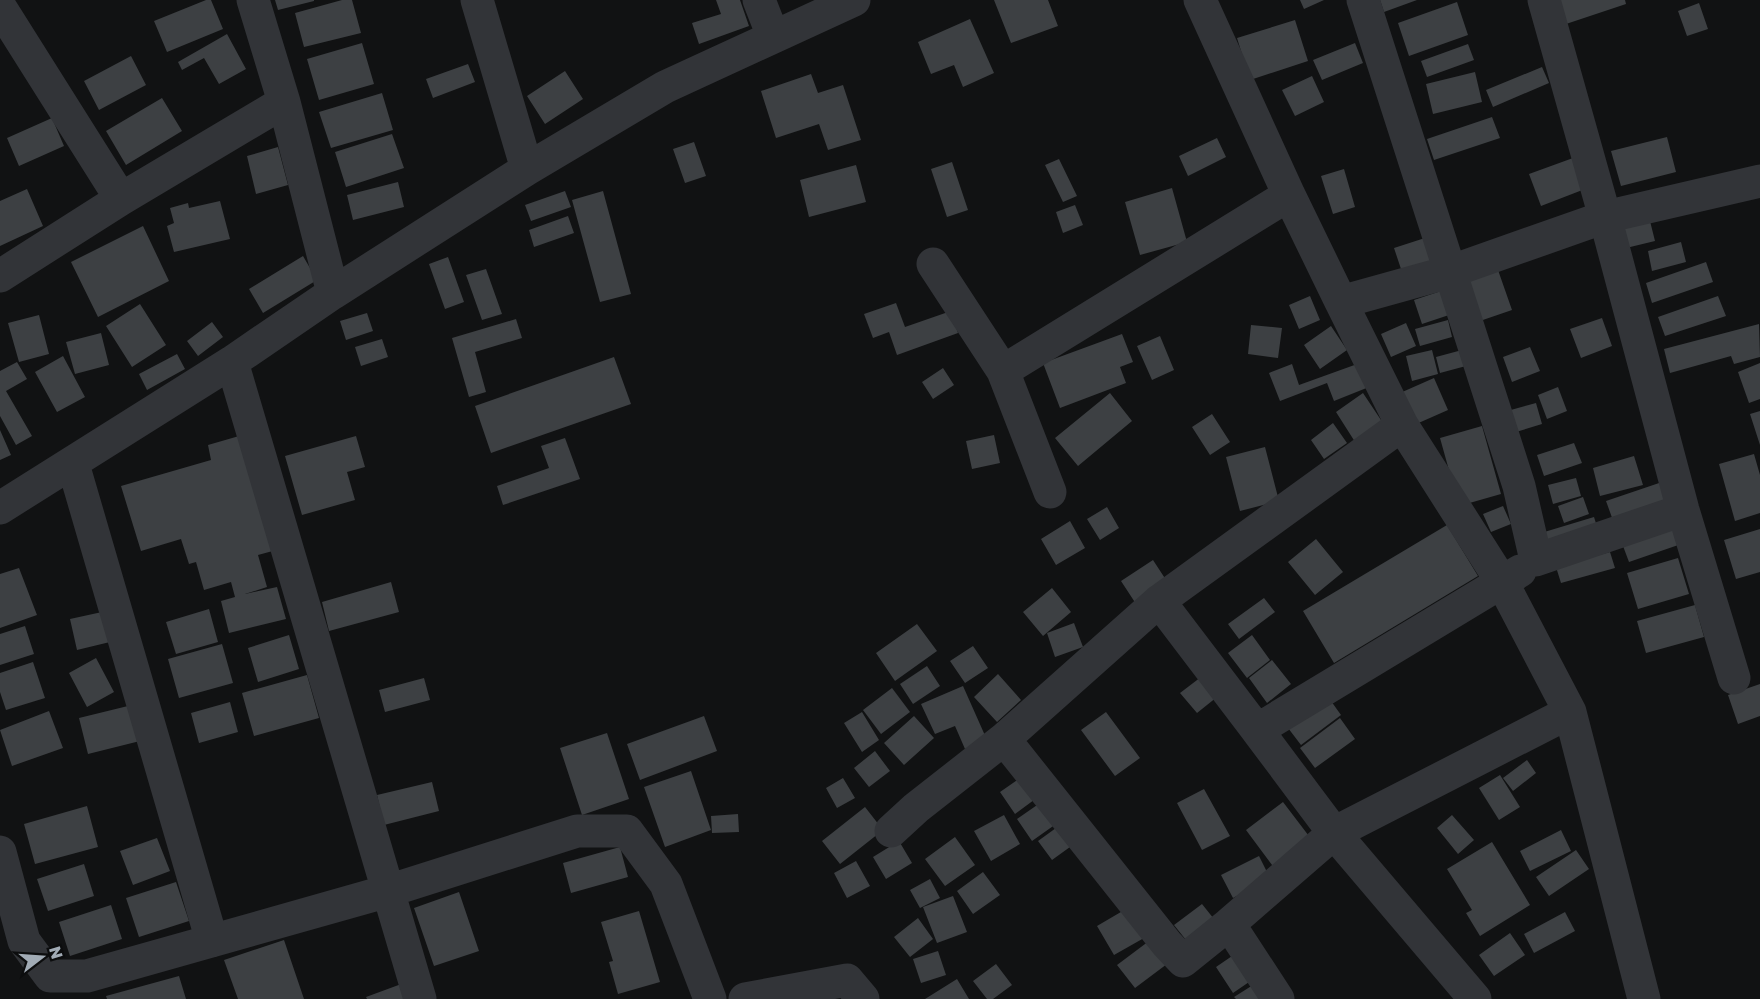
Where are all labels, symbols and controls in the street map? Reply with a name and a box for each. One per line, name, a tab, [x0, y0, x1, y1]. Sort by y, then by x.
north arrow	[12, 927, 72, 987]
text: N	[45, 944, 68, 961]

